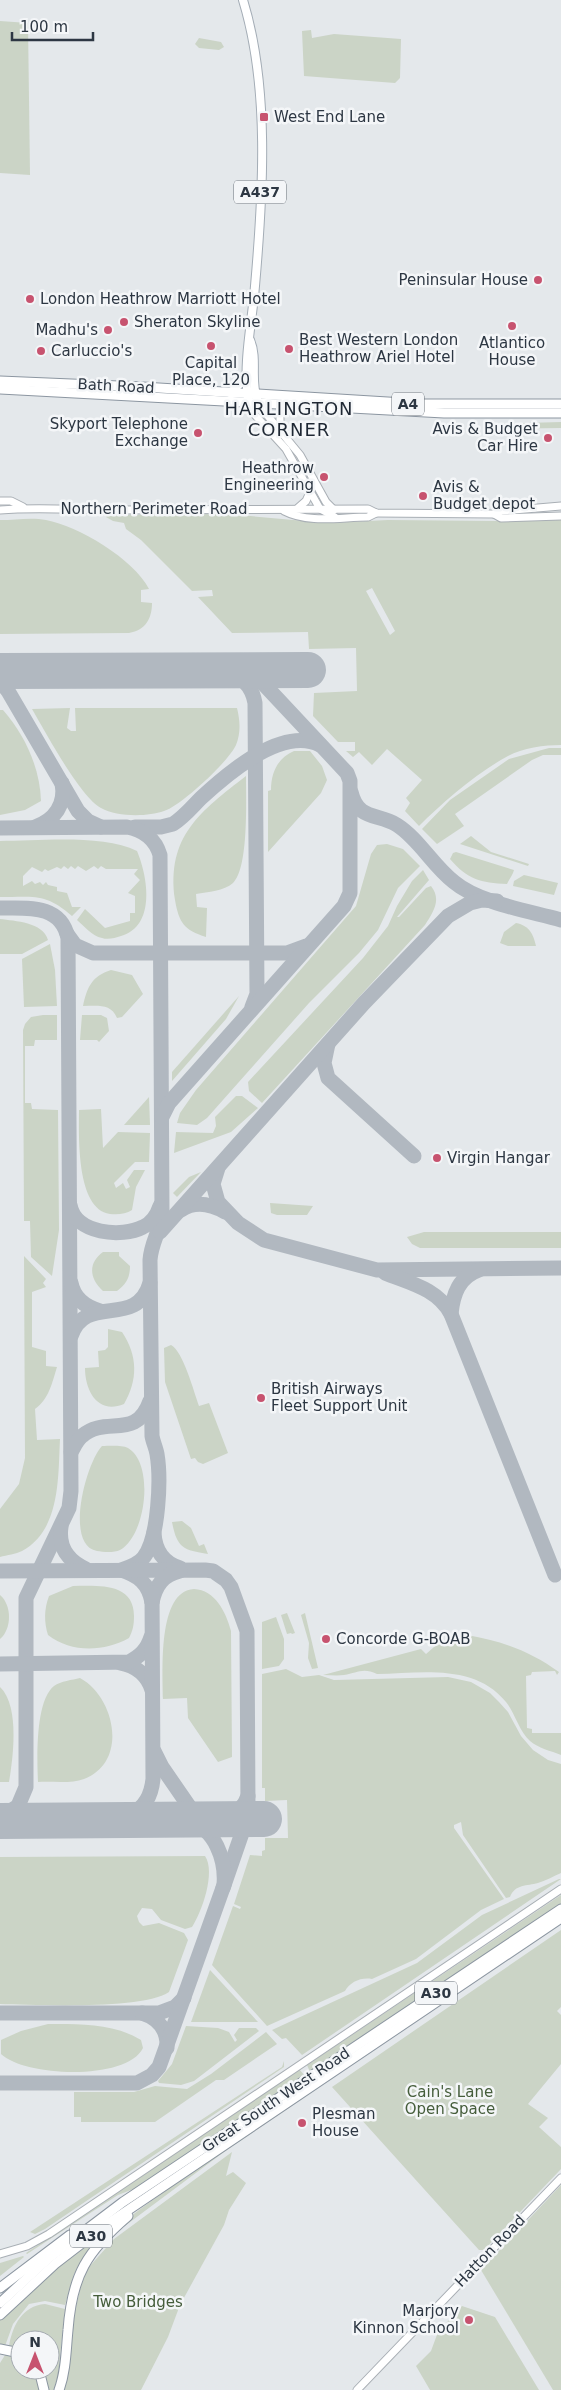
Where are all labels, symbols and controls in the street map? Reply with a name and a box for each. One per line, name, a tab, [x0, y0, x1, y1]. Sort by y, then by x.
scale bar	[12, 10, 94, 42]
text: 100 m	[20, 18, 68, 36]
place label: West End Lane	[274, 108, 385, 126]
marker: West End Lane	[258, 111, 270, 123]
road number: A437	[234, 180, 286, 203]
place label: Peninsular House	[398, 271, 528, 289]
marker: Peninsular House	[532, 274, 544, 286]
place label: London Heathrow Marriott Hotel	[40, 290, 281, 308]
marker: London Heathrow Marriott Hotel	[24, 293, 36, 305]
place label: Sheraton Skyline	[134, 313, 261, 331]
marker: Sheraton Skyline	[118, 316, 130, 328]
marker: Atlantico House	[506, 320, 518, 332]
place label: Madhu's	[35, 321, 98, 339]
marker: Madhu's	[102, 324, 114, 336]
place label: Best Western London Heathrow Ariel Hotel	[299, 331, 458, 366]
place label: Atlantico House	[479, 334, 545, 369]
marker: Capital Place, 120	[205, 340, 217, 352]
place label: Carluccio's	[51, 342, 132, 360]
marker: Best Western London Heathrow Ariel Hotel	[283, 343, 295, 355]
marker: Carluccio's	[35, 345, 47, 357]
place label: Capital Place, 120	[172, 354, 250, 389]
street label: Bath Road	[77, 375, 155, 397]
road number: A4	[392, 392, 424, 416]
district label: HARLINGTON CORNER	[224, 398, 354, 440]
place label: Skyport Telephone Exchange	[50, 415, 188, 450]
place label: Avis & Budget Car Hire	[433, 420, 538, 455]
marker: Skyport Telephone Exchange	[192, 427, 204, 439]
marker: Avis & Budget Car Hire	[542, 432, 554, 444]
place label: Heathrow Engineering	[224, 459, 314, 494]
marker: Heathrow Engineering	[318, 471, 330, 483]
place label: Avis & Budget depot	[433, 478, 535, 513]
marker: Avis & Budget depot	[417, 490, 429, 502]
street label: Northern Perimeter Road	[61, 500, 247, 518]
place label: Virgin Hangar	[447, 1149, 551, 1167]
marker: Virgin Hangar	[431, 1152, 443, 1164]
place label: British Airways Fleet Support Unit	[271, 1380, 408, 1415]
marker: British Airways Fleet Support Unit	[255, 1392, 267, 1404]
place label: Concorde G-BOAB	[336, 1630, 471, 1648]
marker: Concorde G-BOAB	[320, 1633, 332, 1645]
road number: A30	[415, 1982, 457, 2005]
street label: Great South West Road	[199, 2044, 353, 2156]
park label: Cain's Lane Open Space	[405, 2083, 495, 2118]
place label: Plesman House	[312, 2105, 376, 2140]
marker: Plesman House	[296, 2117, 308, 2129]
street label: Hatton Road	[451, 2211, 529, 2291]
road number: A30	[70, 2224, 112, 2248]
park label: Two Bridges	[92, 2293, 183, 2311]
place label: Marjory Kinnon School	[353, 2302, 459, 2337]
marker: Marjory Kinnon School	[463, 2314, 475, 2326]
north arrow	[10, 2330, 60, 2380]
text: N	[29, 2334, 41, 2350]

